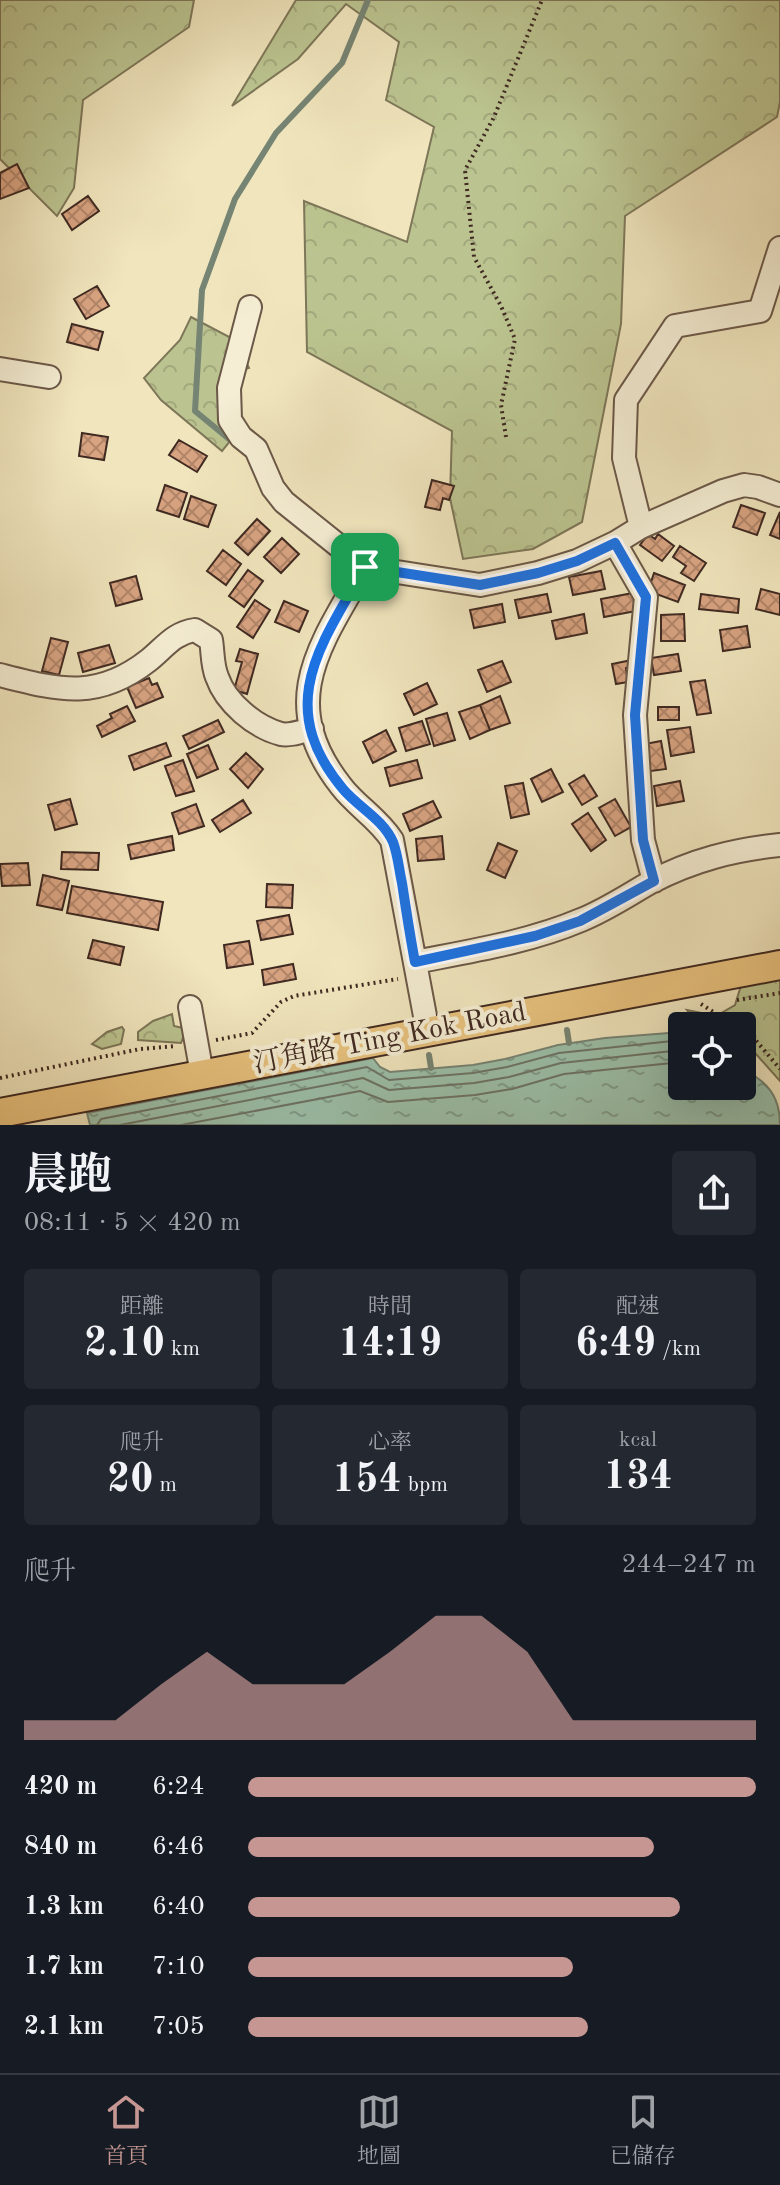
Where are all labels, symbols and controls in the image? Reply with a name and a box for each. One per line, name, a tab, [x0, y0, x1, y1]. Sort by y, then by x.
pin	[331, 533, 399, 601]
icon: arrive	[343, 545, 387, 589]
street label: 汀角路 Ting Kok Road	[251, 996, 529, 1079]
map controls	[668, 1012, 756, 1100]
button: locate	[668, 1012, 756, 1100]
button: share	[672, 1151, 756, 1235]
text: 晨跑	[24, 1155, 112, 1199]
text: 08:11 · 5 × 420 m	[24, 1210, 241, 1236]
text: 距離	[120, 1296, 164, 1318]
text: 時間	[368, 1296, 412, 1318]
text: 配速	[616, 1296, 660, 1318]
text: 2.10	[84, 1325, 165, 1365]
text: 14:19	[338, 1325, 442, 1365]
text: 6:49	[575, 1325, 656, 1365]
text: km	[165, 1338, 200, 1360]
text: /km	[656, 1338, 701, 1360]
text: kcal	[619, 1429, 657, 1451]
text: 爬升	[120, 1432, 164, 1454]
text: 心率	[368, 1432, 412, 1454]
text: 134	[603, 1458, 673, 1498]
text: 20	[107, 1461, 153, 1501]
text: 154	[332, 1461, 402, 1501]
text: m	[153, 1474, 177, 1496]
text: bpm	[402, 1474, 448, 1496]
text: 244–247 m	[621, 1552, 756, 1578]
text: 爬升	[24, 1559, 76, 1585]
text: 420 m	[24, 1774, 97, 1800]
text: 6:24	[152, 1774, 205, 1800]
text: 840 m	[24, 1834, 97, 1860]
text: 6:46	[152, 1834, 205, 1860]
text: 1.3 km	[24, 1894, 104, 1920]
text: 6:40	[152, 1894, 205, 1920]
text: 1.7 km	[24, 1954, 104, 1980]
text: 7:10	[152, 1954, 205, 1980]
text: 2.1 km	[24, 2014, 104, 2040]
text: 7:05	[152, 2014, 205, 2040]
tab: 首頁	[104, 2090, 148, 2171]
tab: 地圖	[357, 2090, 401, 2171]
tab: 已儲存	[610, 2090, 676, 2171]

